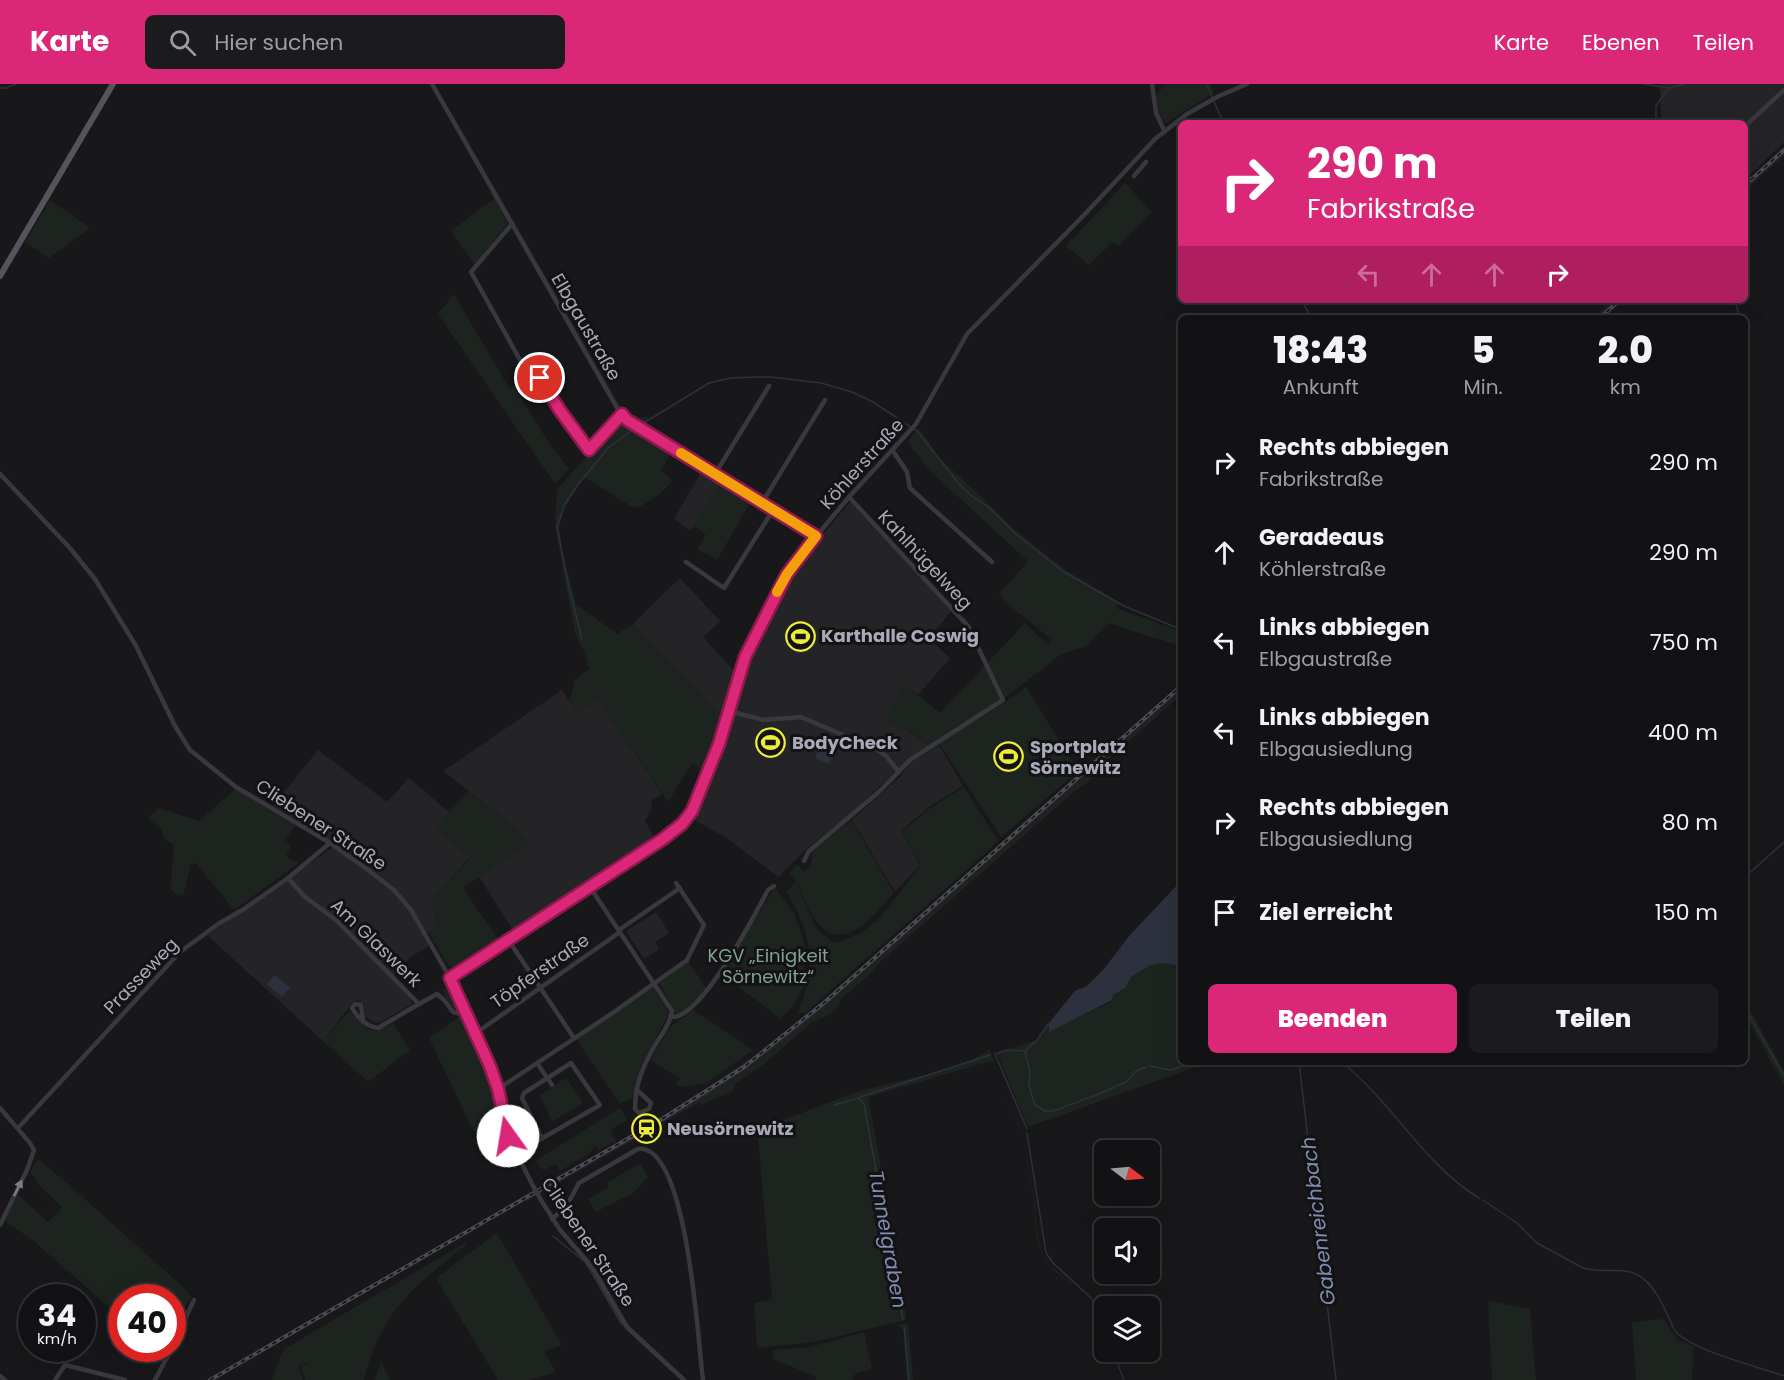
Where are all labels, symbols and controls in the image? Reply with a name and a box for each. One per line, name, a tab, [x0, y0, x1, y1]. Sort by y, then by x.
search box	[145, 15, 565, 69]
text: Karte	[30, 22, 109, 61]
icon: search	[166, 26, 199, 59]
text: Hier suchen	[214, 27, 343, 58]
text: Karte	[1494, 28, 1549, 57]
text: Ebenen	[1582, 28, 1660, 57]
text: Teilen	[1693, 28, 1754, 57]
text: 290 m	[1307, 134, 1438, 193]
icon: right	[1208, 144, 1286, 222]
text: Fabrikstraße	[1307, 190, 1475, 227]
icon: left	[1352, 258, 1385, 291]
icon: ahead	[1415, 258, 1448, 291]
icon: ahead	[1478, 258, 1511, 291]
icon: right	[1541, 258, 1574, 291]
street label: Elbgaustraße	[546, 269, 627, 385]
text: 18:43	[1273, 325, 1368, 376]
text: 5	[1471, 325, 1495, 376]
text: 2.0	[1598, 325, 1653, 376]
pin	[514, 352, 565, 403]
icon: arrive	[523, 361, 556, 394]
text: Ankunft	[1283, 373, 1359, 401]
text: Min.	[1464, 373, 1503, 401]
text: km	[1610, 373, 1641, 401]
street label: Köhlerstraße	[814, 413, 909, 515]
text: Rechts abbiegen	[1259, 432, 1449, 463]
icon: right	[1208, 446, 1241, 479]
text: 290 m	[1649, 447, 1718, 478]
text: Fabrikstraße	[1259, 465, 1384, 493]
street label: Kahlhügelweg	[873, 504, 978, 615]
text: Geradeaus	[1259, 522, 1384, 553]
icon: ahead	[1208, 536, 1241, 569]
text: 290 m	[1649, 537, 1718, 568]
text: Köhlerstraße	[1259, 555, 1386, 583]
text: Links abbiegen	[1259, 612, 1430, 643]
sports icon: Karthalle Coswig	[784, 620, 816, 652]
place label: Karthalle Coswig	[821, 623, 979, 648]
icon: left	[1208, 626, 1241, 659]
text: 750 m	[1650, 627, 1718, 658]
text: Elbgaustraße	[1259, 645, 1392, 673]
text: Links abbiegen	[1259, 702, 1430, 733]
icon: left	[1208, 716, 1241, 749]
text: 400 m	[1648, 717, 1718, 748]
sports icon: BodyCheck	[755, 727, 787, 759]
place label: BodyCheck	[792, 730, 899, 755]
place label: Sportplatz Sörnewitz	[1030, 734, 1126, 780]
text: Elbgausiedlung	[1259, 735, 1413, 763]
sports icon: Sportplatz Sörnewitz	[993, 741, 1025, 773]
street label: Cliebener Straße	[251, 773, 391, 876]
text: Rechts abbiegen	[1259, 792, 1449, 823]
icon: right	[1208, 806, 1241, 839]
text: 80 m	[1662, 807, 1718, 838]
text: Elbgausiedlung	[1259, 825, 1413, 853]
street label: Am Glaswerk	[325, 893, 428, 993]
icon: arrive	[1208, 896, 1241, 929]
text: Ziel erreicht	[1259, 897, 1393, 928]
text: 150 m	[1655, 897, 1718, 928]
street label: Töpferstraße	[485, 927, 594, 1014]
street label: Prasseweg	[98, 932, 183, 1019]
park label: KGV „Einigkeit Sörnewitz“	[707, 943, 829, 989]
button: Beenden	[1208, 984, 1457, 1053]
button: Teilen	[1469, 984, 1718, 1053]
position arrow	[476, 1104, 540, 1168]
station icon: Neusörnewitz	[630, 1113, 662, 1145]
place label: Neusörnewitz	[667, 1116, 793, 1141]
water label: Gabenreichbach	[1294, 1135, 1342, 1307]
north arrow	[1094, 1140, 1160, 1206]
map controls	[1094, 1140, 1160, 1362]
water label: Tunnelgraben	[862, 1168, 914, 1310]
street label: Cliebener Straße	[536, 1172, 641, 1311]
one-way arrow	[13, 1179, 23, 1197]
button: sound	[1094, 1218, 1160, 1284]
speed limit sign: 40	[108, 1284, 186, 1362]
text: 34	[38, 1294, 76, 1337]
button: layers	[1094, 1296, 1160, 1362]
text: km/h	[37, 1328, 77, 1349]

